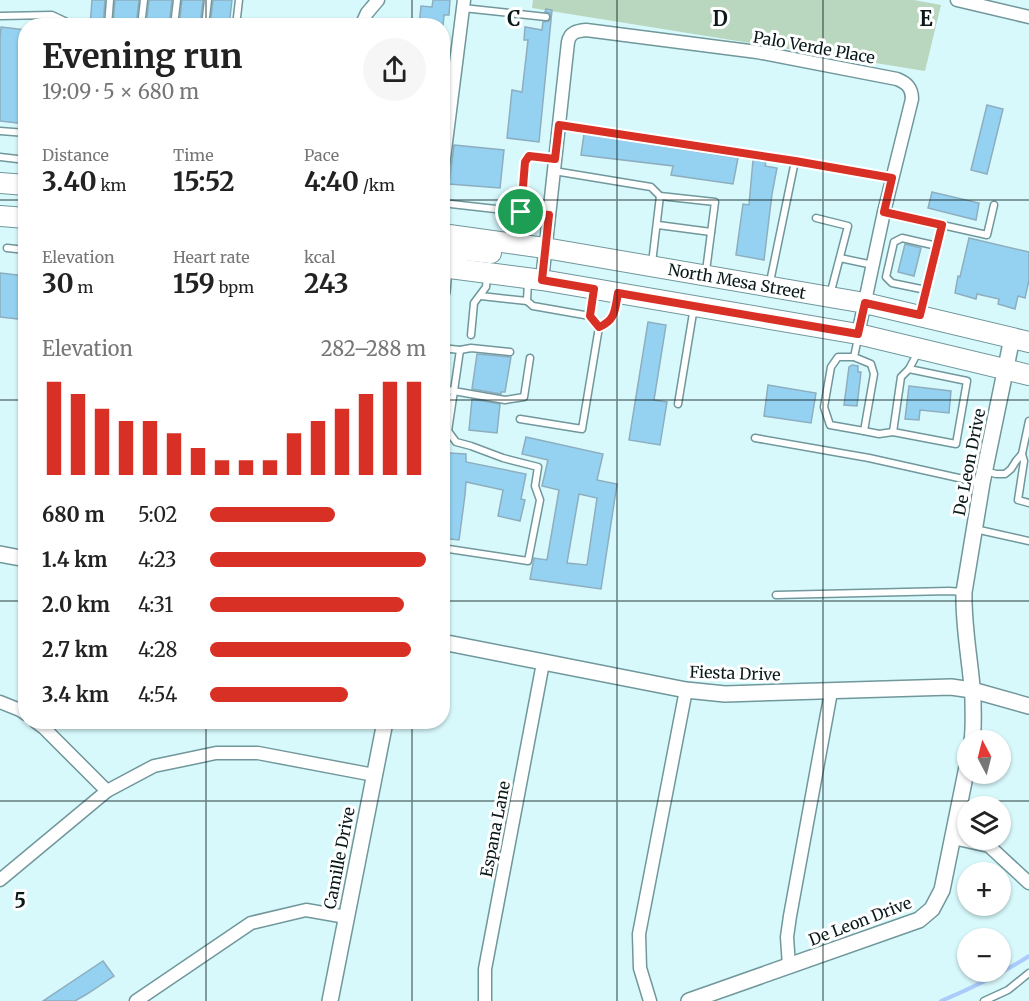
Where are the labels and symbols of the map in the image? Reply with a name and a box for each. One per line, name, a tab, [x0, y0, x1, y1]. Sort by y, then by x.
text: C	[507, 6, 521, 31]
text: D	[712, 6, 728, 31]
text: E	[919, 6, 933, 31]
street label: Palo Verde Place	[751, 26, 877, 68]
pin	[495, 186, 546, 237]
street label: North Mesa Street	[666, 259, 808, 303]
street label: De Leon Drive	[949, 407, 989, 517]
street label: Fiesta Drive	[689, 661, 781, 685]
north arrow	[957, 730, 1011, 784]
street label: Espana Lane	[476, 779, 514, 879]
street label: Camille Drive	[319, 805, 359, 911]
text: 5	[14, 888, 26, 913]
street label: De Leon Drive	[806, 892, 914, 950]

